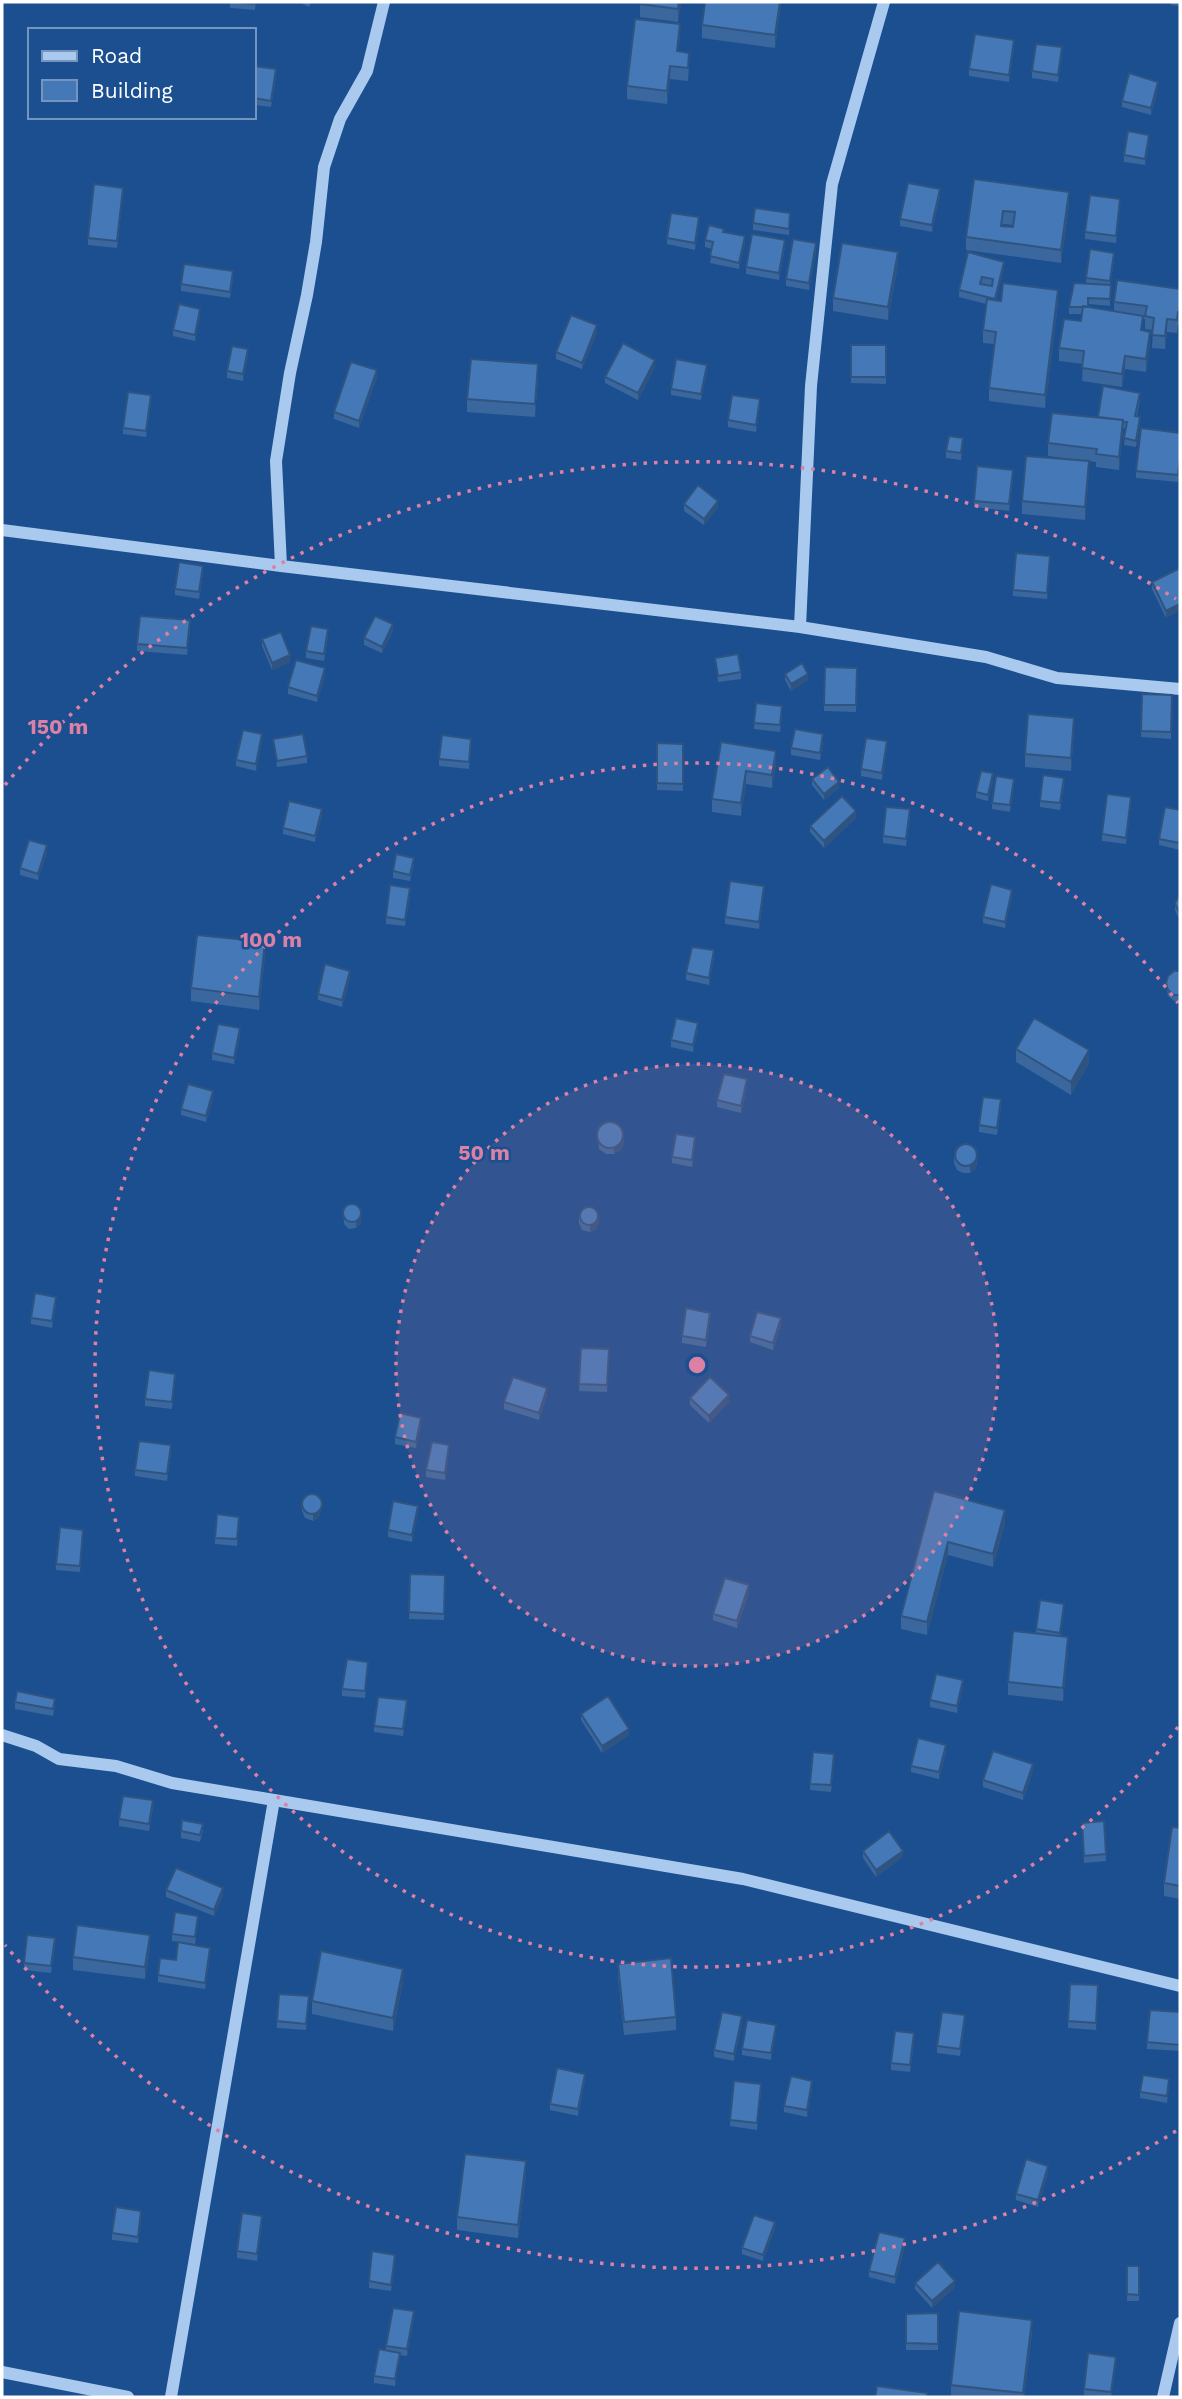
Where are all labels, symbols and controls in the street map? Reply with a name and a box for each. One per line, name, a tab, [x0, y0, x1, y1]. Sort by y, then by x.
legend	[28, 28, 256, 119]
text: Road	[91, 43, 142, 68]
text: Building	[91, 78, 173, 103]
text: 150 m	[28, 714, 88, 739]
text: 100 m	[240, 927, 302, 952]
text: 50 m	[458, 1140, 510, 1165]
centre of rings	[685, 1353, 709, 1377]

